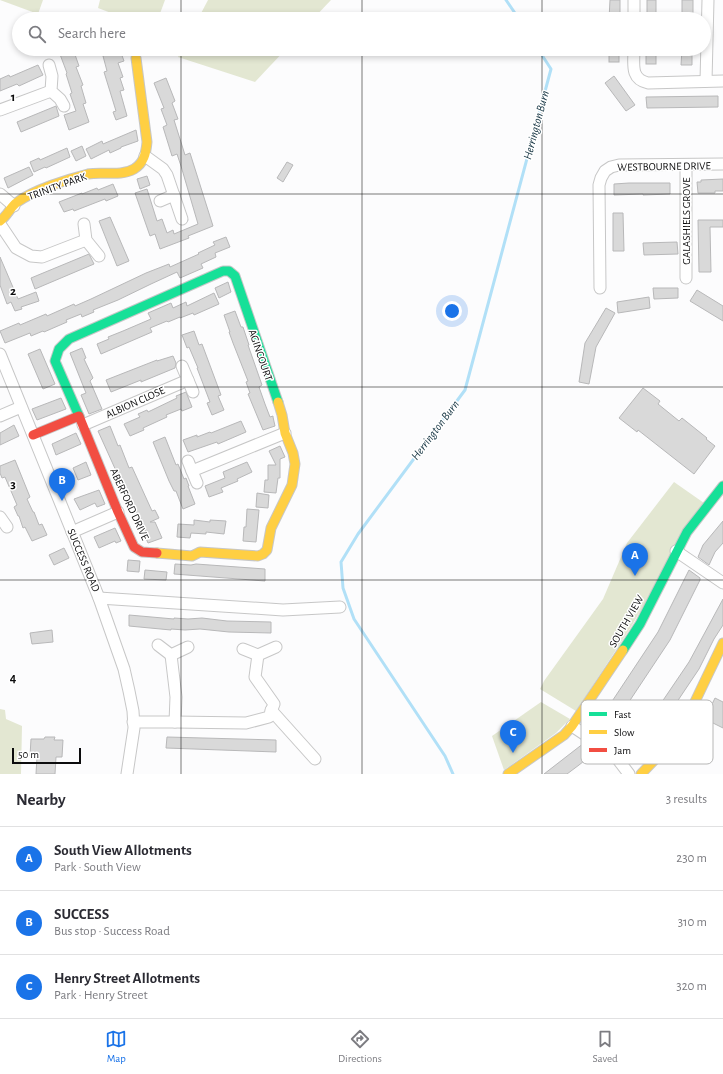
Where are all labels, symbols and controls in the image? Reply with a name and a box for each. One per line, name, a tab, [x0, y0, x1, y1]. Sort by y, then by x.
search box	[12, 12, 711, 56]
icon: search	[26, 23, 48, 45]
text: Search here	[58, 26, 126, 41]
water label: Herrington Burn	[521, 89, 551, 161]
text: 1	[11, 91, 15, 104]
street label: WESTBOURNE DRIVE	[617, 160, 712, 173]
street label: TRINITY PARK	[26, 170, 89, 202]
street label: GALASHIELS GROVE	[681, 177, 692, 265]
text: 2	[10, 285, 16, 298]
your location	[442, 301, 462, 321]
street label: AGINCOURT	[247, 328, 275, 383]
street label: ALBION CLOSE	[104, 384, 167, 420]
water label: Herrington Burn	[409, 398, 461, 462]
street label: ABERFORD DRIVE	[108, 467, 151, 542]
pin: B	[49, 468, 75, 501]
text: 3	[10, 478, 16, 491]
street label: SUCCESS ROAD	[65, 527, 102, 593]
pin: A	[622, 543, 648, 576]
street label: SOUTH VIEW	[607, 593, 646, 649]
text: 4	[10, 672, 17, 685]
legend	[581, 700, 713, 764]
text: Fast	[614, 709, 632, 720]
pin: C	[500, 720, 526, 753]
text: Slow	[614, 727, 635, 738]
text: Jam	[614, 745, 631, 756]
scale bar	[12, 746, 81, 765]
text: 50 m	[18, 749, 39, 760]
text: Nearby	[16, 791, 66, 808]
text: 3 results	[666, 793, 707, 806]
text: South View Allotments	[54, 843, 192, 858]
text: A	[25, 852, 33, 865]
text: 230 m	[676, 852, 707, 865]
text: Park · South View	[54, 861, 141, 874]
text: SUCCESS	[54, 907, 109, 922]
text: B	[25, 916, 33, 929]
text: 310 m	[678, 916, 707, 929]
text: Bus stop · Success Road	[54, 925, 170, 938]
text: Henry Street Allotments	[54, 971, 200, 986]
text: C	[26, 980, 32, 993]
text: 320 m	[676, 980, 707, 993]
text: Park · Henry Street	[54, 989, 148, 1002]
tab: Map	[105, 1028, 127, 1065]
tab: Directions	[338, 1028, 382, 1065]
tab: Saved	[592, 1028, 618, 1065]

